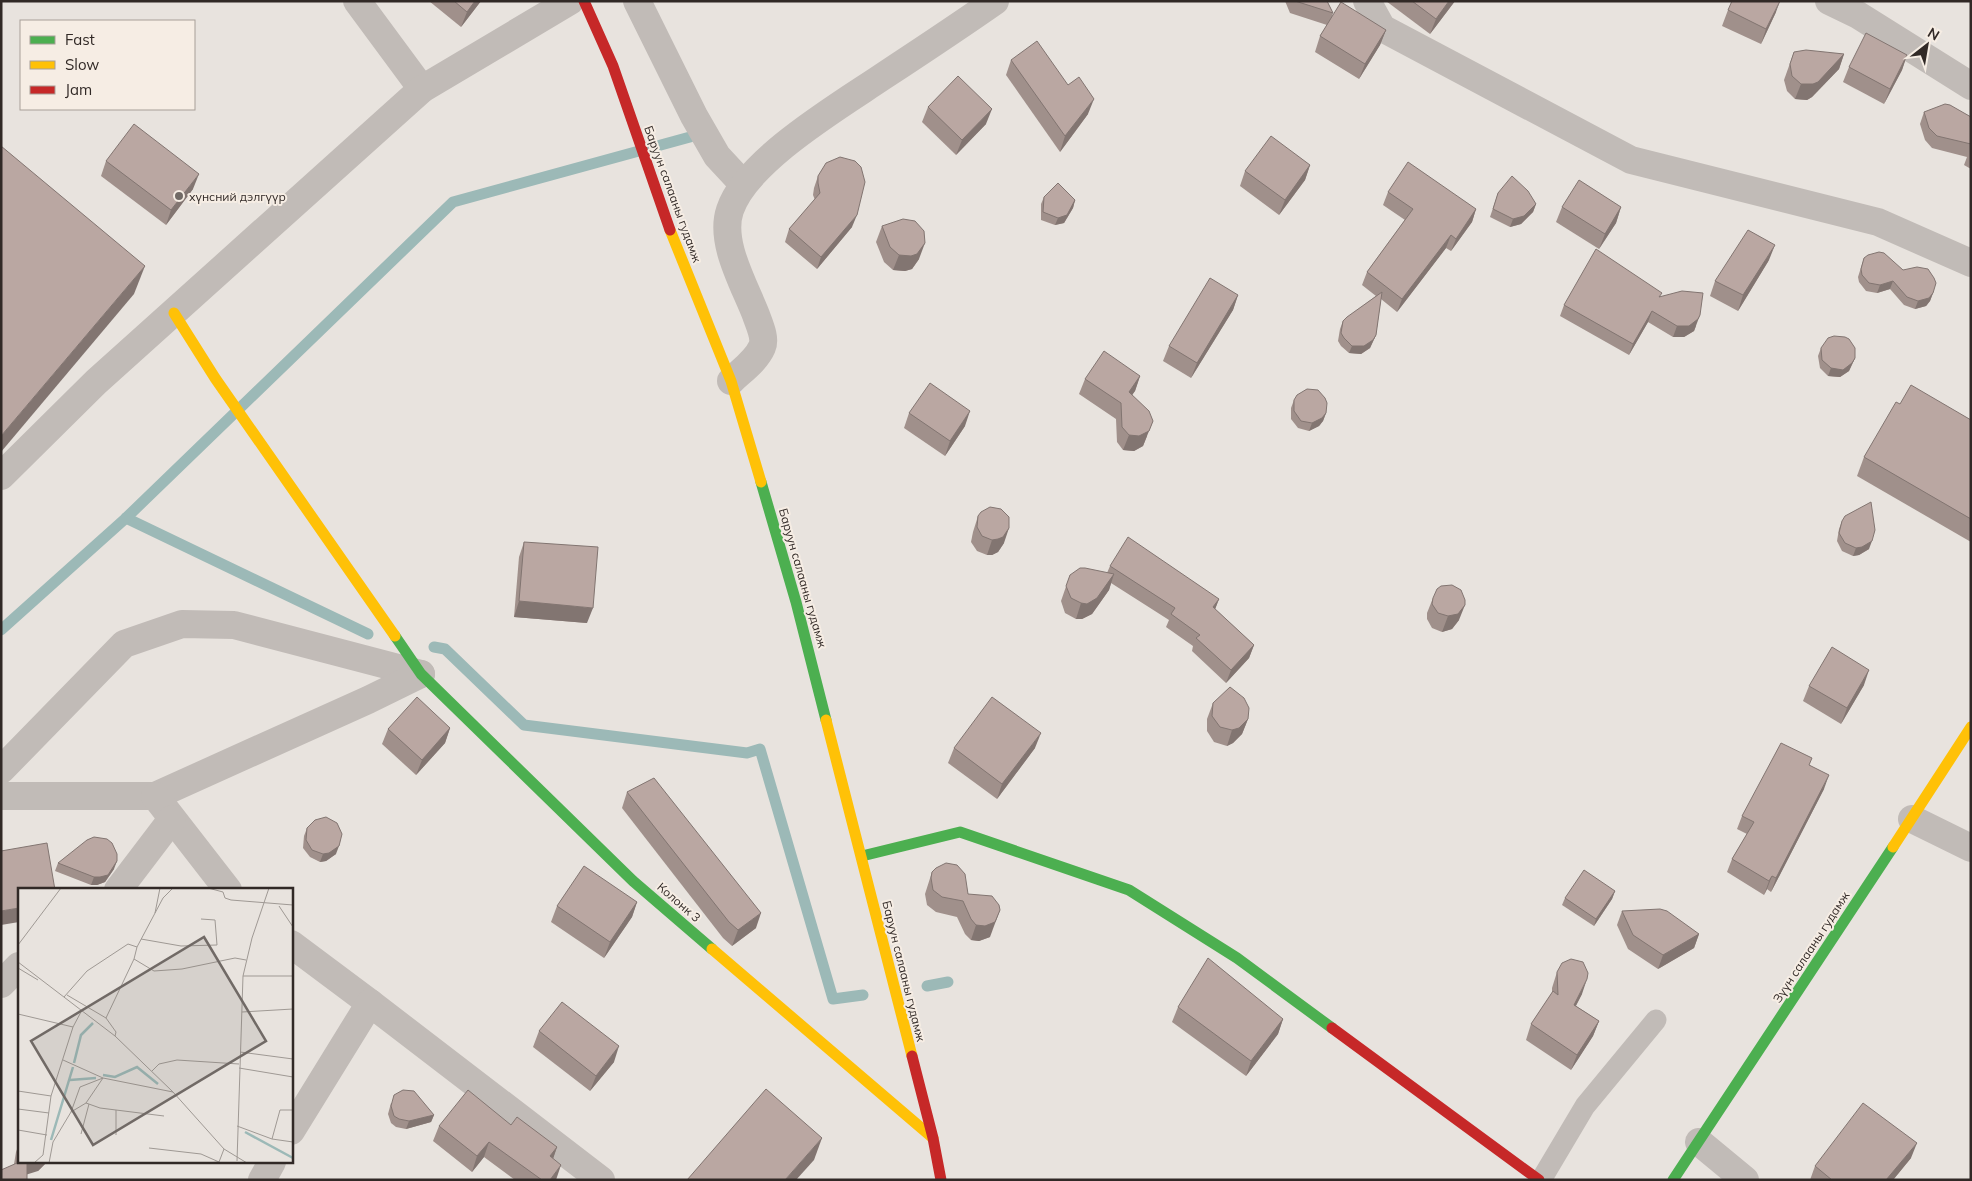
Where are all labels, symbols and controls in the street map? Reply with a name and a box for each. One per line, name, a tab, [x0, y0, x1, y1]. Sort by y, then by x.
legend	[20, 20, 195, 110]
north arrow	[1902, 20, 1952, 70]
text: N	[1925, 23, 1943, 44]
text: Fast	[65, 30, 95, 49]
text: Slow	[65, 55, 99, 74]
text: Jam	[65, 80, 92, 99]
street label: Баруун салааны гудамж	[641, 124, 705, 265]
place label: хүнсний дэлгүүр	[189, 189, 286, 204]
marker: хүнсний дэлгүүр	[173, 190, 185, 202]
street label: Баруун салааны гудамж	[776, 507, 830, 650]
street label: Колонк 3	[654, 879, 704, 925]
inset map	[18, 888, 292, 1164]
street label: Зүүн салааны гудамж	[1769, 888, 1853, 1005]
street label: Баруун салааны гудамж	[879, 899, 929, 1043]

